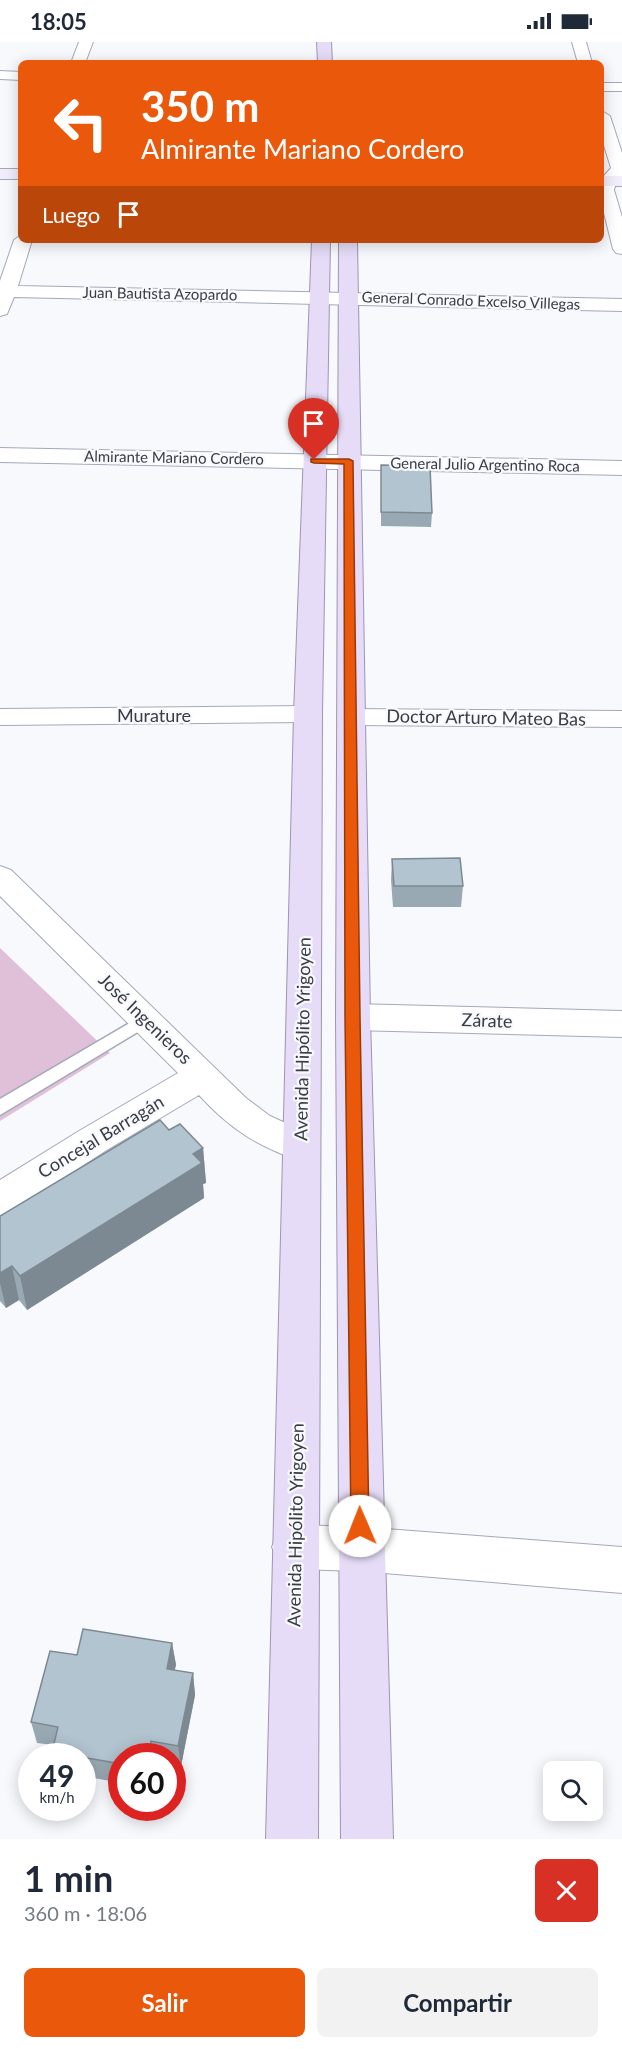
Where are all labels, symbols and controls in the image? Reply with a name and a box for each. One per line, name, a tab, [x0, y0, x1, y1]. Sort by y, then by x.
text: 18:05	[30, 8, 87, 35]
text: 350 m	[141, 81, 259, 131]
icon: left	[42, 84, 120, 162]
text: Almirante Mariano Cordero	[141, 132, 464, 165]
icon: arrive	[112, 198, 145, 231]
text: Luego	[42, 201, 100, 228]
street label: Juan Bautista Azopardo	[83, 283, 238, 303]
street label: General Conrado Excelso Villegas	[361, 287, 581, 313]
pin	[288, 398, 339, 460]
icon: arrive	[297, 407, 330, 440]
street label: Almirante Mariano Cordero	[84, 446, 264, 468]
street label: General Julio Argentino Roca	[390, 453, 580, 475]
street label: Murature	[117, 704, 191, 726]
street label: Doctor Arturo Mateo Bas	[386, 704, 586, 730]
street label: Avenida Hipólito Yrigoyen	[289, 937, 315, 1141]
street label: José Ingenieros	[94, 968, 197, 1068]
street label: Zárate	[461, 1008, 513, 1032]
street label: Concejal Barragán	[34, 1090, 167, 1182]
street label: Avenida Hipólito Yrigoyen	[282, 1423, 308, 1627]
position arrow	[328, 1494, 392, 1558]
speed limit sign: 60	[108, 1743, 186, 1821]
text: 49	[40, 1757, 74, 1793]
map controls	[543, 1761, 603, 1821]
button: search	[543, 1761, 603, 1821]
text: km/h	[39, 1788, 75, 1806]
text: 1 min	[24, 1856, 113, 1900]
button: close	[535, 1859, 598, 1922]
text: 360 m · 18:06	[24, 1901, 147, 1925]
button: Salir	[24, 1968, 305, 2037]
button: Compartir	[317, 1968, 598, 2037]

